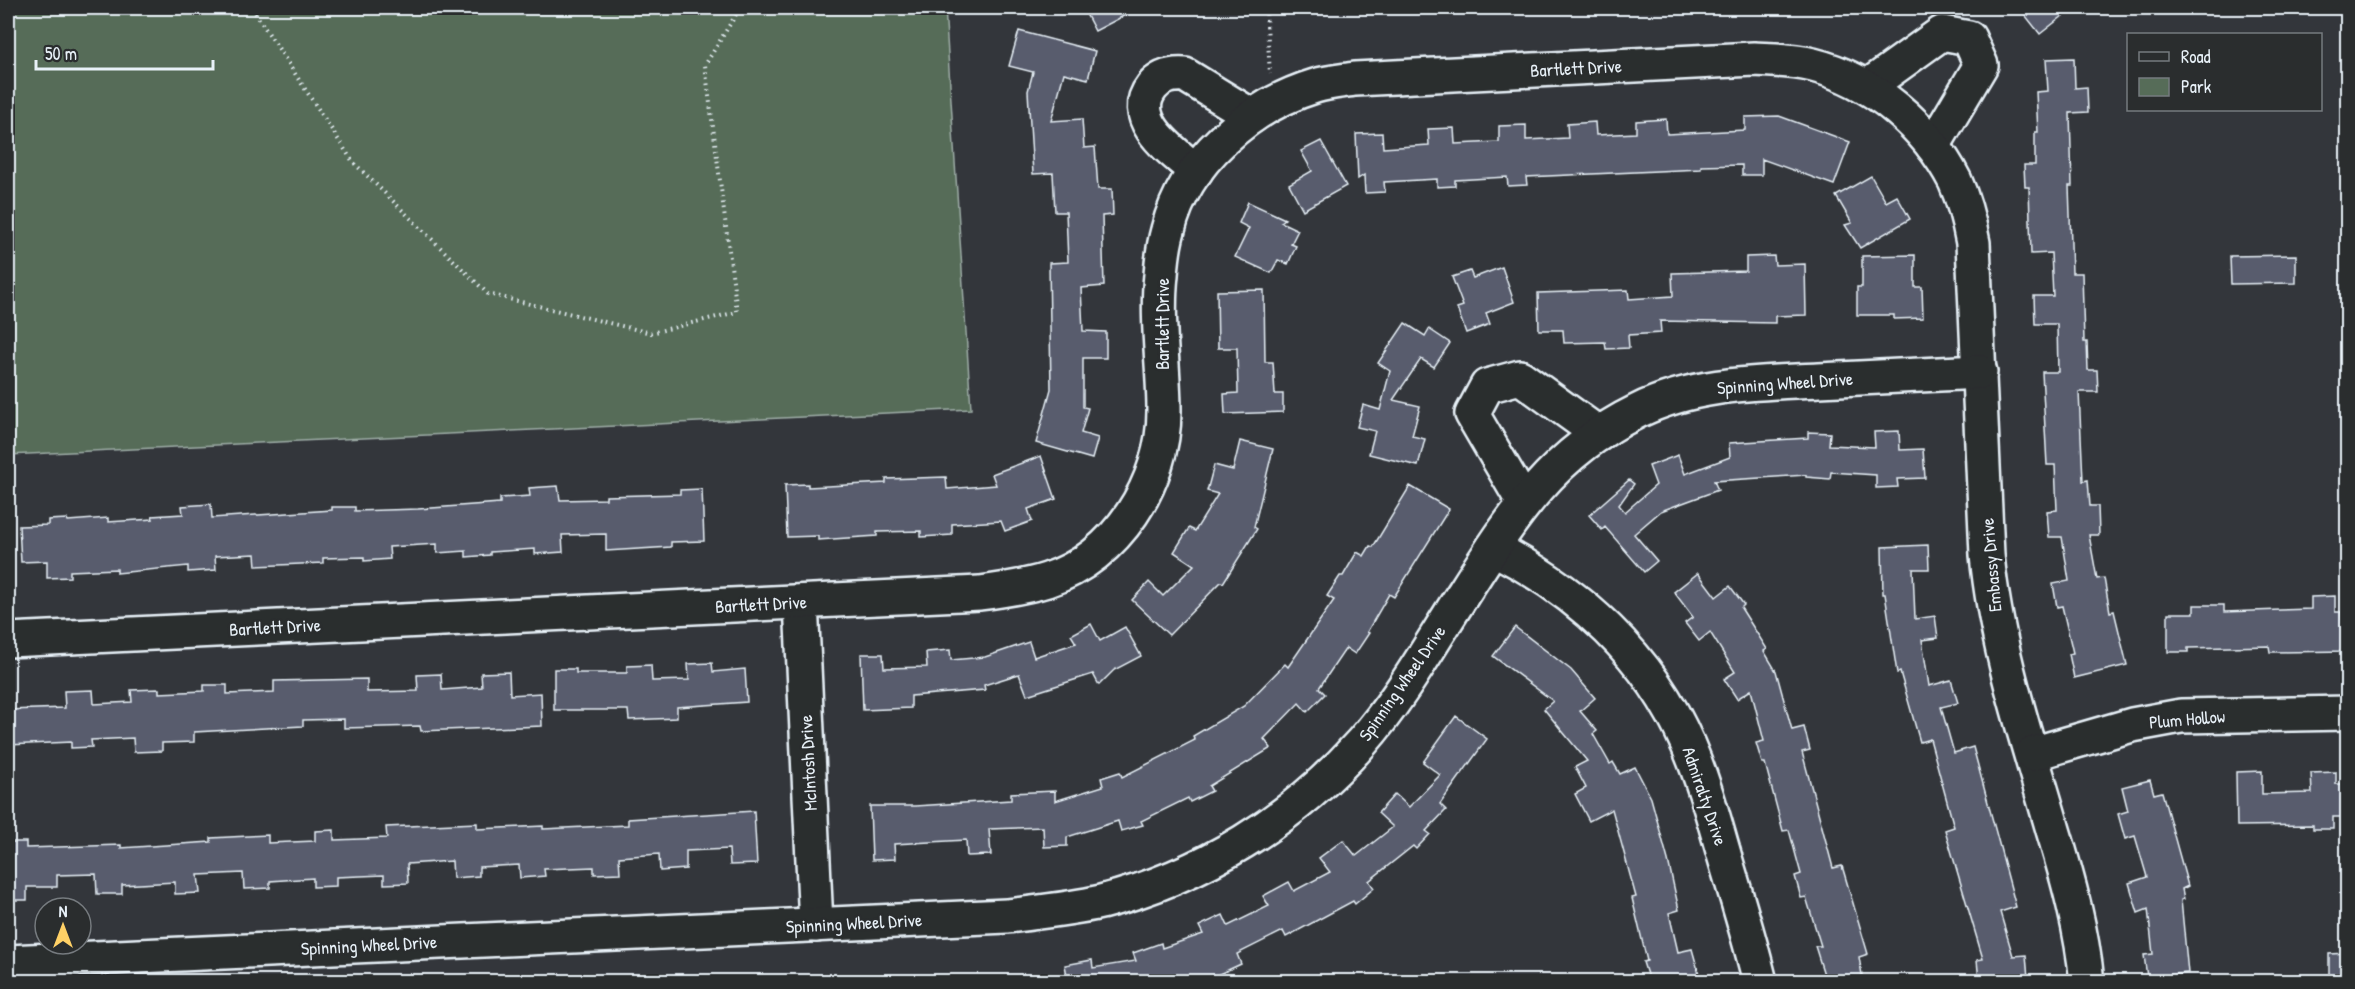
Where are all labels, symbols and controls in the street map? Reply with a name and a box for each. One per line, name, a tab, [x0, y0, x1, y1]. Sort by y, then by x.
scale bar	[36, 33, 213, 71]
legend	[2127, 33, 2322, 111]
text: 50 m	[45, 41, 77, 66]
text: Road	[2181, 44, 2211, 69]
street label: Bartlett Drive	[1530, 53, 1622, 83]
text: Park	[2181, 74, 2212, 99]
street label: Bartlett Drive	[1150, 278, 1175, 370]
street label: Spinning Wheel Drive	[1716, 366, 1854, 400]
street label: Embassy Drive	[1974, 517, 2008, 613]
street label: Bartlett Drive	[715, 589, 807, 619]
street label: Bartlett Drive	[229, 612, 321, 642]
street label: Spinning Wheel Drive	[1353, 620, 1451, 746]
street label: Plum Hollow	[2148, 703, 2226, 735]
street label: McIntosh Drive	[793, 714, 823, 812]
street label: Admiralty Drive	[1676, 743, 1734, 849]
north arrow	[33, 896, 93, 956]
text: N	[59, 900, 68, 922]
street label: Spinning Wheel Drive	[785, 907, 923, 939]
street label: Spinning Wheel Drive	[300, 929, 438, 961]

